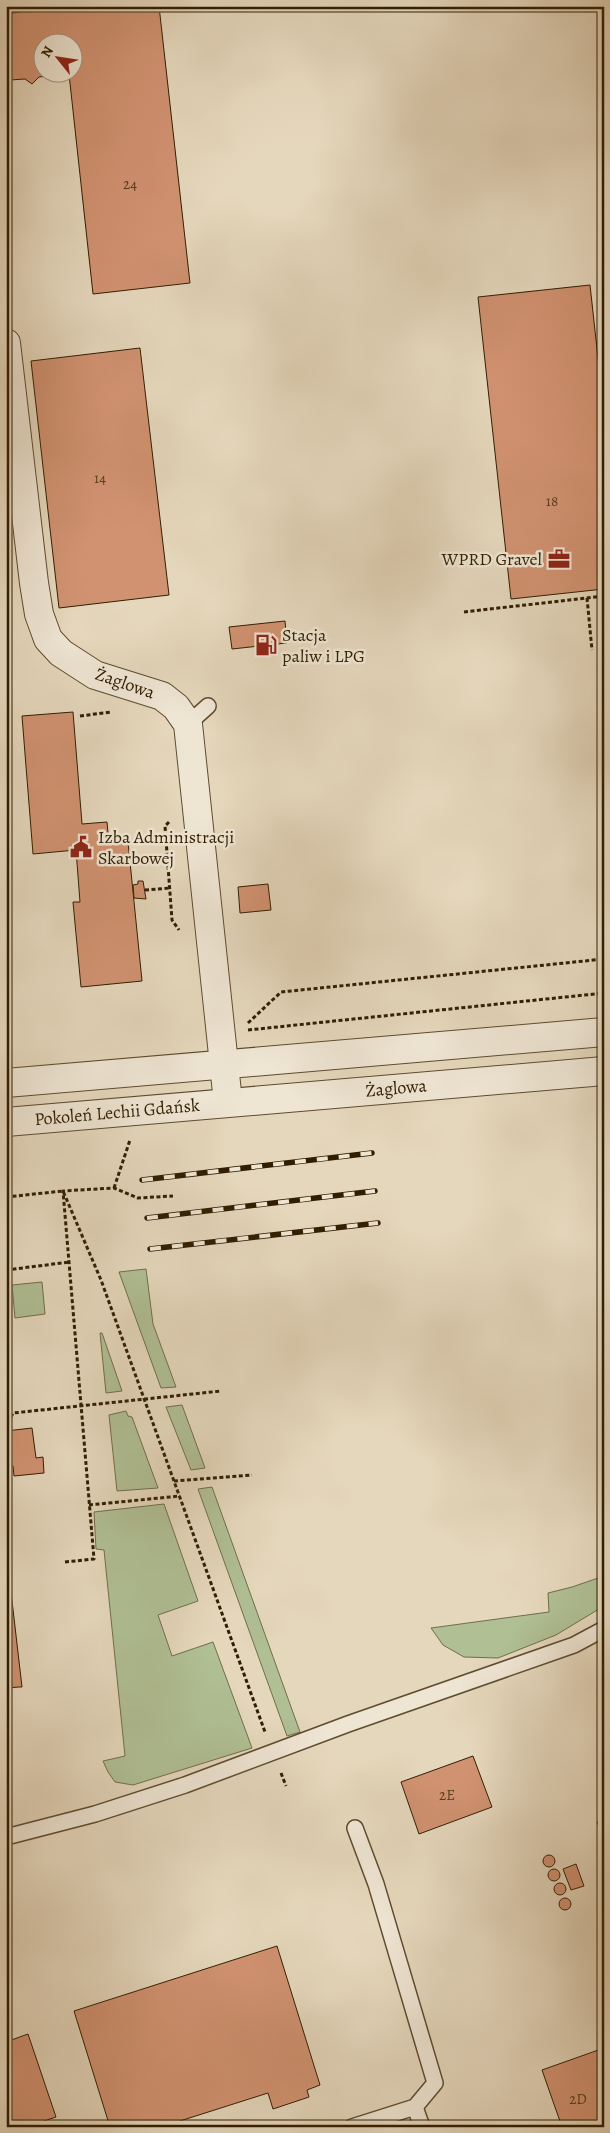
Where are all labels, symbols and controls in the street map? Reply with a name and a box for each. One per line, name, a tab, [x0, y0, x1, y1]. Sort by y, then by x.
north arrow	[32, 32, 82, 82]
text: N	[36, 43, 58, 61]
house number: 24	[123, 174, 137, 194]
house number: 14	[94, 468, 106, 488]
house number: 18	[546, 491, 558, 511]
office icon: WPRD Gravel	[546, 546, 572, 572]
place label: WPRD Gravel	[441, 547, 543, 571]
place label: Stacja paliw i LPG	[282, 623, 365, 668]
fuel station icon: Stacja paliw i LPG	[253, 632, 279, 658]
street label: Żaglowa	[92, 662, 159, 705]
place label: Izba Administracji Skarbowej	[98, 825, 234, 870]
public building icon: Izba Administracji Skarbowej	[68, 834, 94, 860]
street label: Żaglowa	[364, 1073, 428, 1103]
street label: Pokoleń Lechii Gdańsk	[33, 1093, 201, 1131]
house number: 2E	[439, 1785, 455, 1805]
house number: 2D	[569, 2089, 587, 2109]

